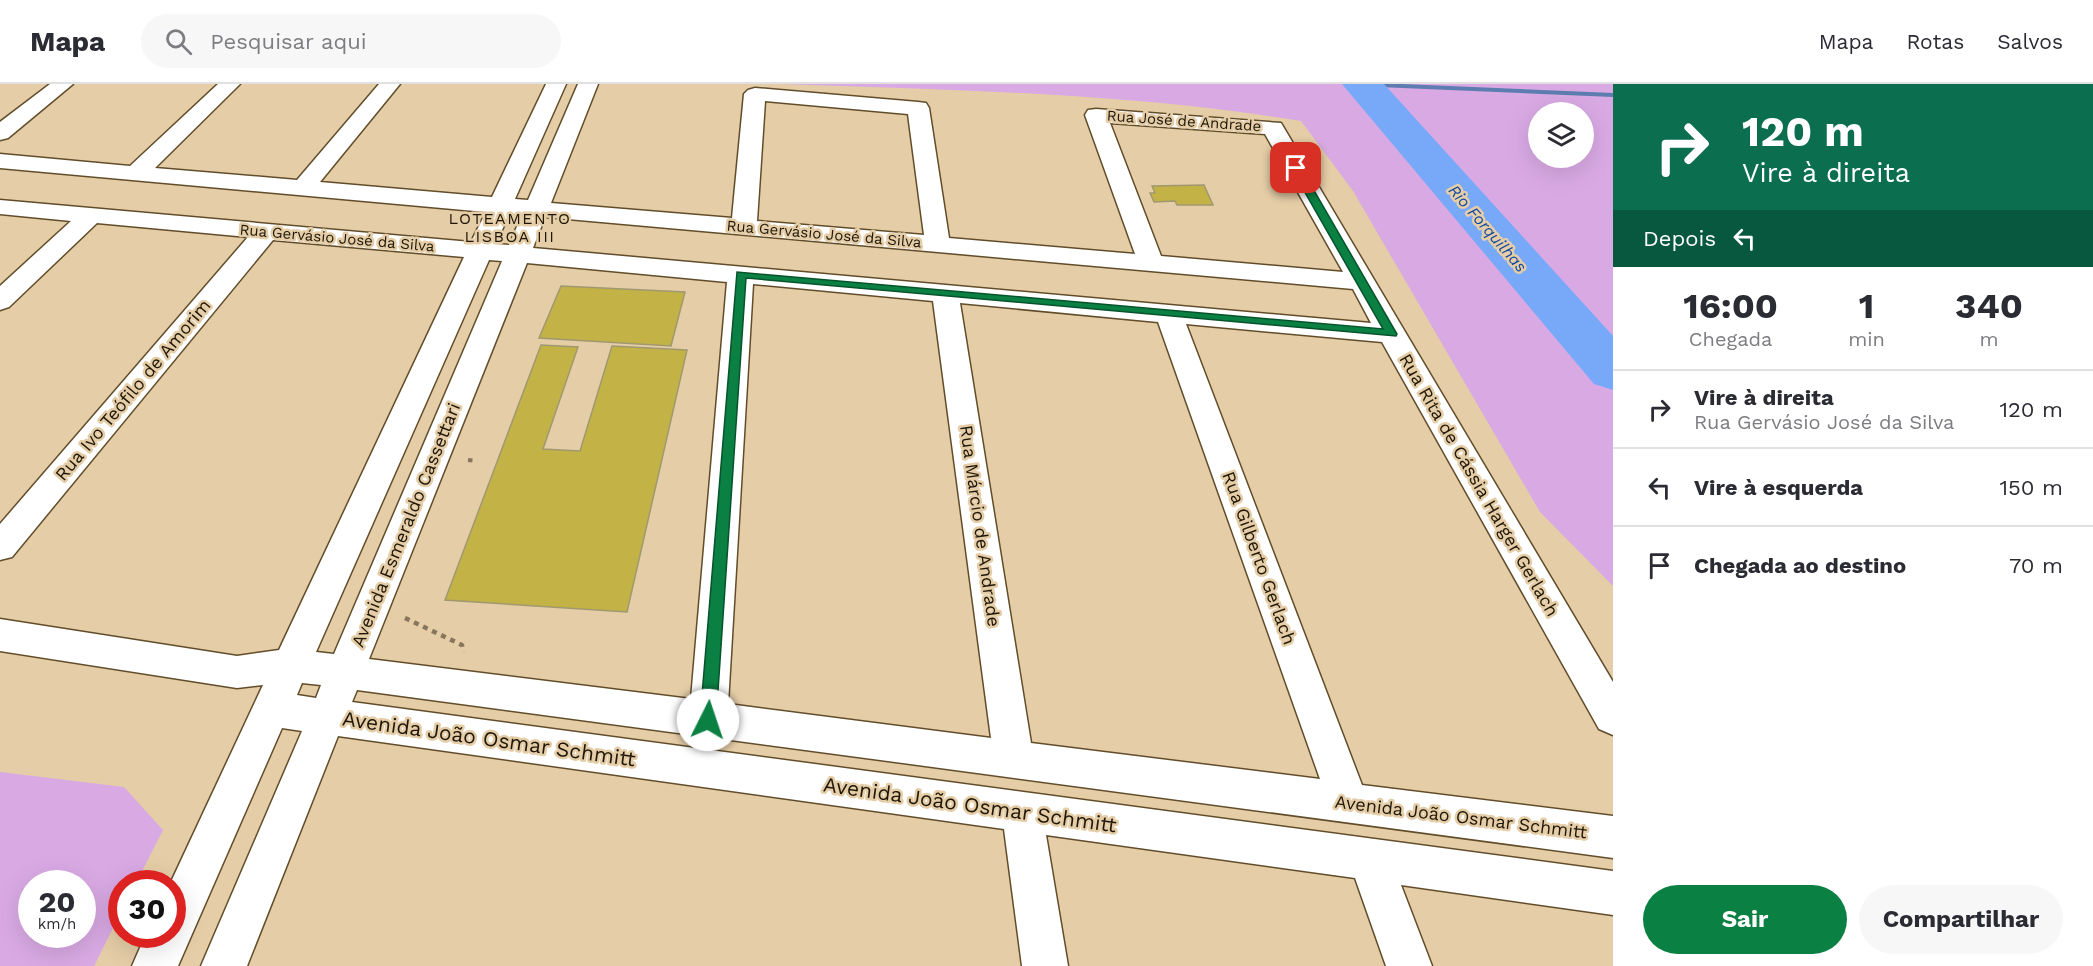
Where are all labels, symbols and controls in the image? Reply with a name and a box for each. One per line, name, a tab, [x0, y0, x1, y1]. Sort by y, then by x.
search box	[141, 14, 561, 68]
text: Mapa	[30, 25, 105, 58]
icon: search	[162, 25, 195, 58]
text: Pesquisar aqui	[210, 29, 367, 54]
text: Mapa	[1819, 29, 1873, 54]
text: Rotas	[1906, 29, 1964, 54]
text: Salvos	[1997, 29, 2063, 54]
map controls	[1528, 102, 1594, 168]
button: layers	[1528, 102, 1594, 168]
street label: Rua José de Andrade	[1106, 107, 1262, 135]
text: 120 m	[1742, 107, 1864, 156]
icon: right	[1643, 108, 1721, 186]
pin	[1270, 142, 1321, 193]
icon: arrive	[1279, 151, 1312, 184]
text: Vire à direita	[1742, 157, 1910, 189]
water label: Rio Forquilhas	[1445, 181, 1531, 276]
district label: LOTEAMENTO LISBOA III	[448, 209, 572, 246]
street label: Rua Gervásio José da Silva	[726, 217, 923, 252]
street label: Rua Gervásio José da Silva	[239, 221, 436, 256]
icon: left	[1728, 222, 1761, 255]
text: Depois	[1643, 226, 1716, 251]
text: 16:00	[1683, 285, 1778, 327]
text: 1	[1859, 285, 1874, 327]
text: 340	[1955, 285, 2023, 327]
street label: Rua Ivo Teófilo de Amorim	[51, 295, 215, 485]
text: Chegada	[1689, 327, 1772, 351]
text: min	[1848, 327, 1885, 351]
text: m	[1979, 327, 1999, 351]
street label: Rua Rita de Cássia Harger Gerlach	[1395, 350, 1563, 620]
text: Vire à direita	[1694, 385, 1834, 410]
icon: right	[1643, 393, 1676, 426]
text: 120 m	[1999, 397, 2063, 422]
street label: Avenida Esmeraldo Cassettari	[347, 400, 464, 650]
text: Rua Gervásio José da Silva	[1694, 410, 1954, 434]
street label: Rua Márcio de Andrade	[956, 424, 1005, 628]
street label: Rua Gilberto Gerlach	[1218, 468, 1301, 647]
icon: left	[1643, 471, 1676, 504]
text: Vire à esquerda	[1694, 475, 1863, 500]
text: 150 m	[1999, 475, 2063, 500]
icon: arrive	[1643, 549, 1676, 582]
text: Chegada ao destino	[1694, 553, 1906, 578]
text: 70 m	[2009, 553, 2063, 578]
position arrow	[676, 688, 740, 752]
street label: Avenida João Osmar Schmitt	[341, 706, 638, 772]
street label: Avenida João Osmar Schmitt	[822, 772, 1119, 838]
street label: Avenida João Osmar Schmitt	[1334, 791, 1589, 842]
speed limit sign: 30	[108, 870, 186, 948]
text: 20	[38, 884, 76, 919]
button: Sair	[1643, 885, 1847, 954]
button: Compartilhar	[1859, 885, 2063, 954]
text: km/h	[38, 915, 76, 933]

